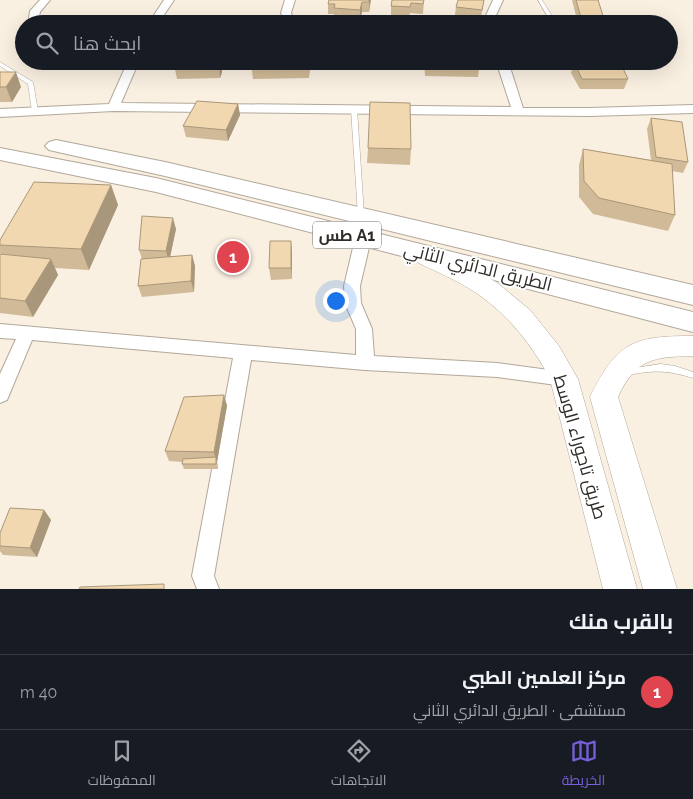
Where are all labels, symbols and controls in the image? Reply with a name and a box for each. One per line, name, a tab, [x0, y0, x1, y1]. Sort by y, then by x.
search box	[15, 15, 678, 70]
icon: search	[33, 29, 61, 57]
text: ابحث هنا	[73, 32, 141, 54]
road number: طس A1	[313, 222, 381, 248]
pin: 1	[217, 238, 249, 276]
street label: الطريق الدائري الثاني	[401, 238, 554, 299]
your location	[323, 288, 349, 314]
street label: طريق تاجوراء الوسط	[548, 372, 611, 522]
text: بالقرب منك	[569, 609, 673, 634]
text: مركز العلمين الطبي	[462, 666, 626, 688]
text: 40 m	[20, 683, 57, 702]
text: 1	[653, 683, 661, 702]
text: مستشفى · الطريق الدائري الثاني	[413, 701, 626, 720]
tab: المحفوظات	[88, 737, 156, 793]
tab: الاتجاهات	[331, 737, 386, 793]
tab: الخريطة	[562, 737, 605, 793]

